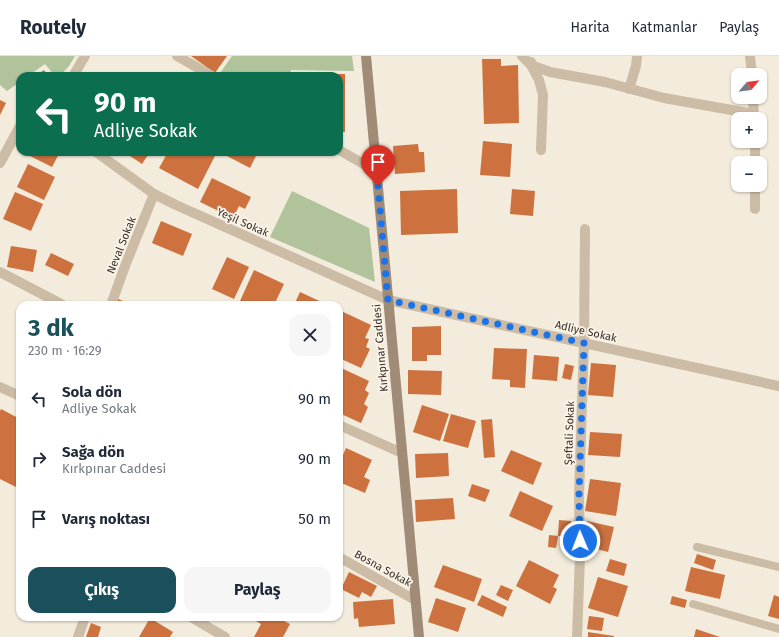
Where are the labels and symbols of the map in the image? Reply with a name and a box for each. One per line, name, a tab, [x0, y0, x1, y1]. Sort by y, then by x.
north arrow	[731, 68, 767, 104]
pin	[361, 145, 395, 186]
street label: Yeşil Sokak	[215, 205, 271, 240]
street label: Neval Sokak	[104, 214, 139, 276]
street label: Kırkpınar Caddesi	[370, 304, 391, 392]
street label: Adliye Sokak	[554, 318, 618, 345]
street label: Şeftali Sokak	[562, 400, 577, 465]
position arrow	[559, 520, 601, 562]
street label: Bosna Sokak	[352, 547, 414, 590]

